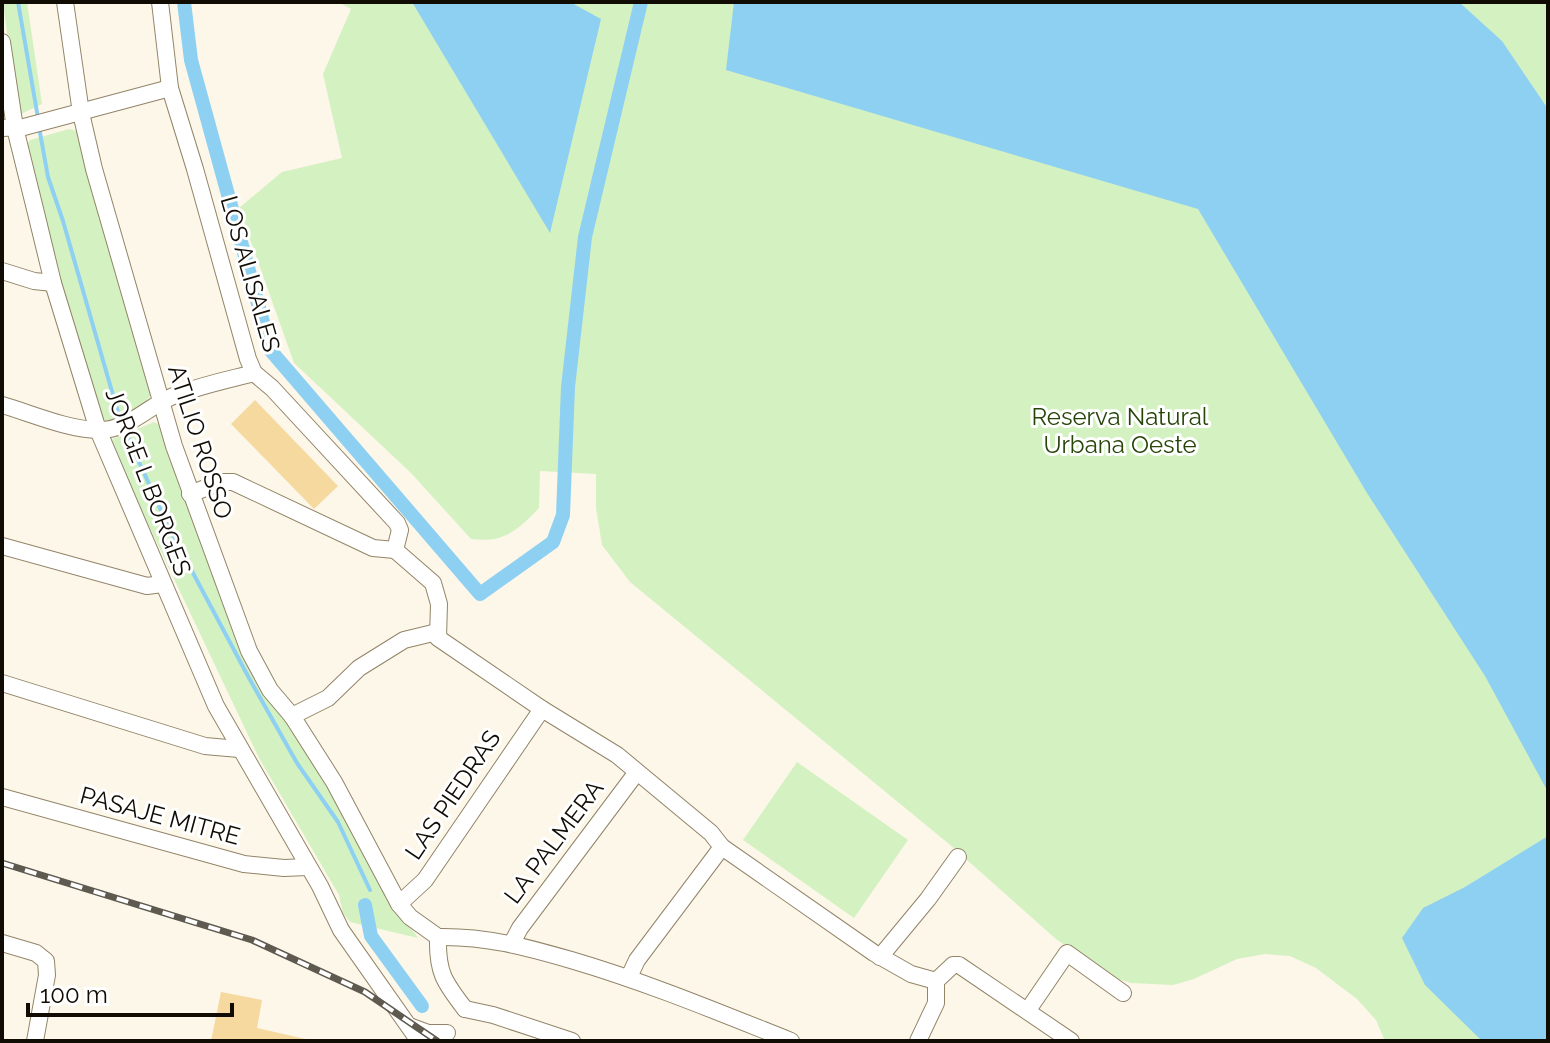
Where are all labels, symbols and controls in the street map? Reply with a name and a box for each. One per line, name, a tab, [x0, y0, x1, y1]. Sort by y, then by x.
street label: LOS ALISALES	[214, 192, 287, 355]
street label: ATILIO ROSSO	[162, 361, 239, 522]
street label: JORGE L BORGES	[99, 384, 198, 580]
park label: Reserva Natural Urbana Oeste	[1032, 402, 1209, 459]
street label: LAS PIEDRAS	[399, 725, 506, 865]
street label: LA PALMERA	[498, 774, 609, 909]
street label: PASAJE MITRE	[77, 780, 243, 851]
scale bar	[28, 967, 232, 1017]
text: 100 m	[40, 980, 108, 1009]

